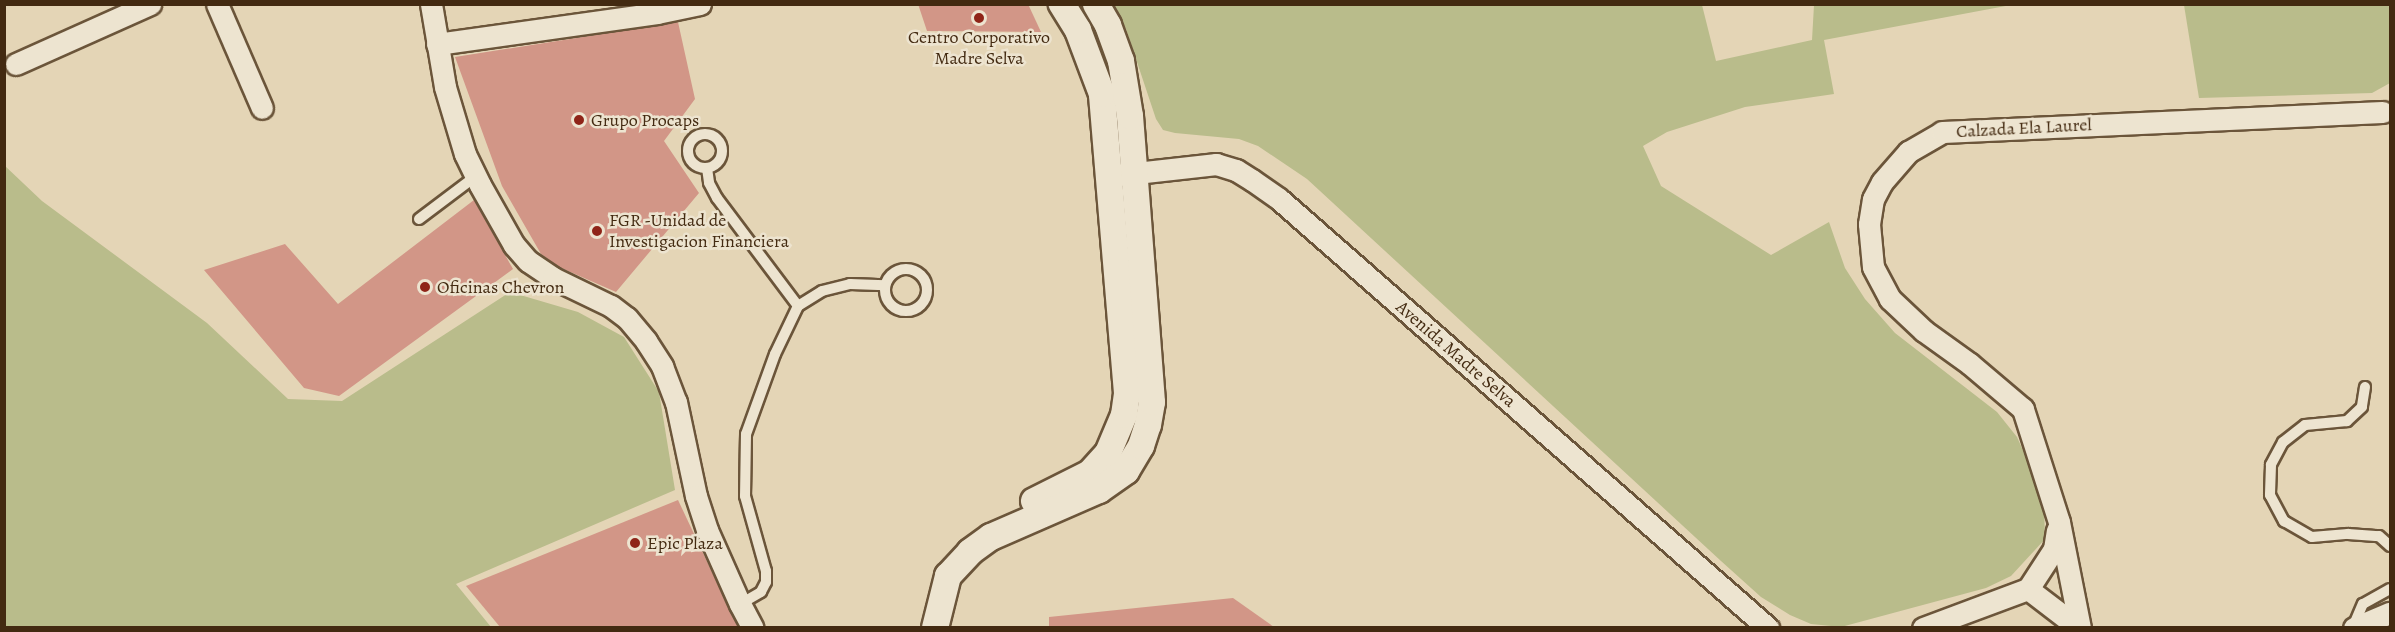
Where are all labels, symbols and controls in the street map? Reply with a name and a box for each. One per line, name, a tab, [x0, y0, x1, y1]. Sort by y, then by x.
marker: Centro Corporativo Madre Selva	[972, 11, 986, 25]
place label: Centro Corporativo Madre Selva	[908, 27, 1050, 70]
place label: Grupo Procaps	[591, 109, 699, 131]
marker: Grupo Procaps	[572, 113, 586, 127]
street label: Calzada Ela Laurel	[1956, 114, 2092, 142]
place label: FGR -Unidad de Investigacion Financiera	[609, 210, 789, 252]
marker: FGR -Unidad de Investigacion Financiera	[590, 224, 604, 238]
place label: Oficinas Chevron	[437, 276, 564, 298]
marker: Oficinas Chevron	[418, 280, 432, 294]
street label: Avenida Madre Selva	[1392, 296, 1520, 412]
place label: Epic Plaza	[647, 532, 723, 554]
marker: Epic Plaza	[628, 536, 642, 550]

